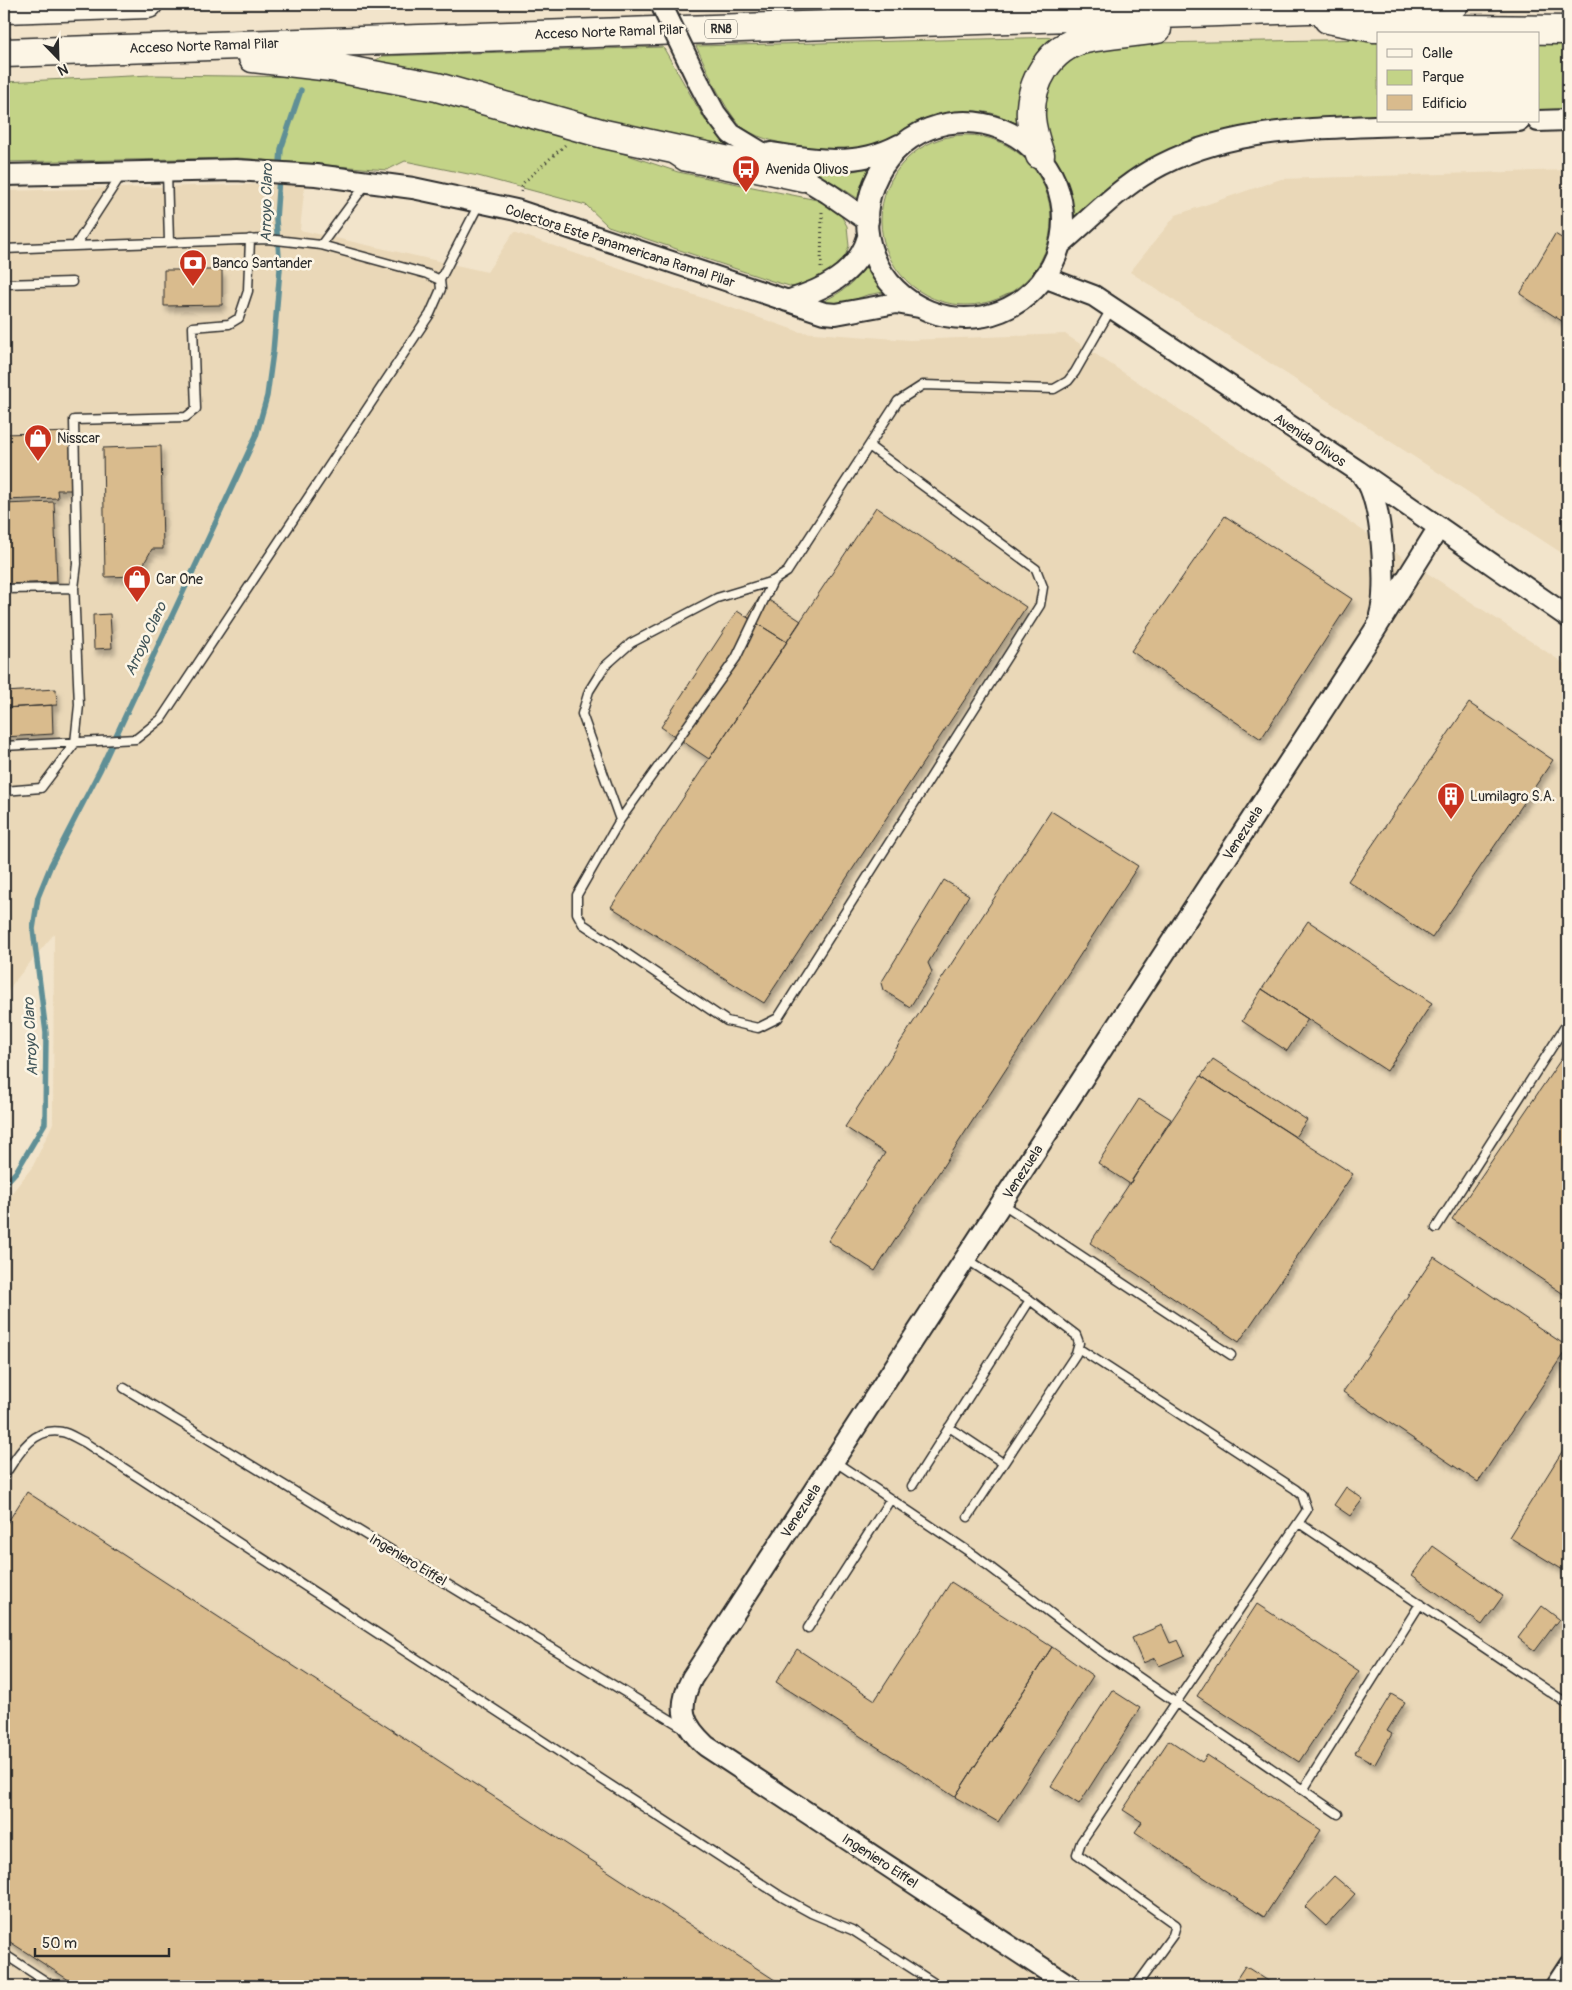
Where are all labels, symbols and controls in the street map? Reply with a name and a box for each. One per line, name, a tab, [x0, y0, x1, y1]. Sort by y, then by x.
road number: RN8	[705, 20, 737, 38]
street label: Acceso Norte Ramal Pilar	[534, 21, 684, 43]
north arrow	[32, 32, 82, 82]
legend	[1377, 32, 1540, 122]
street label: Acceso Norte Ramal Pilar	[129, 35, 279, 57]
text: Calle	[1422, 44, 1453, 63]
text: N	[55, 60, 71, 79]
text: Parque	[1422, 68, 1465, 87]
text: Edificio	[1422, 94, 1467, 113]
bus stop icon: Avenida Olivos	[731, 154, 761, 193]
place label: Avenida Olivos	[765, 161, 849, 178]
water label: Arroyo Claro	[257, 162, 277, 243]
street label: Colectora Este Panamericana Ramal Pilar	[503, 201, 737, 291]
bank icon: Banco Santander	[178, 248, 208, 287]
place label: Banco Santander	[212, 255, 312, 272]
street label: Avenida Olivos	[1271, 410, 1350, 471]
shop icon: Nisscar	[23, 423, 53, 462]
place label: Nisscar	[57, 430, 100, 447]
shop icon: Car One	[122, 564, 152, 603]
place label: Car One	[156, 571, 203, 588]
water label: Arroyo Claro	[121, 598, 172, 679]
building icon: Lumilagro S.A.	[1436, 781, 1466, 820]
place label: Lumilagro S.A.	[1470, 788, 1555, 805]
street label: Venezuela	[1219, 803, 1267, 863]
water label: Arroyo Claro	[19, 996, 43, 1077]
street label: Venezuela	[999, 1142, 1047, 1202]
street label: Venezuela	[777, 1481, 825, 1541]
street label: Ingeniero Eiffel	[366, 1530, 450, 1590]
street label: Ingeniero Eiffel	[839, 1830, 921, 1892]
scale bar	[35, 1925, 169, 1957]
text: 50 m	[42, 1934, 77, 1953]

